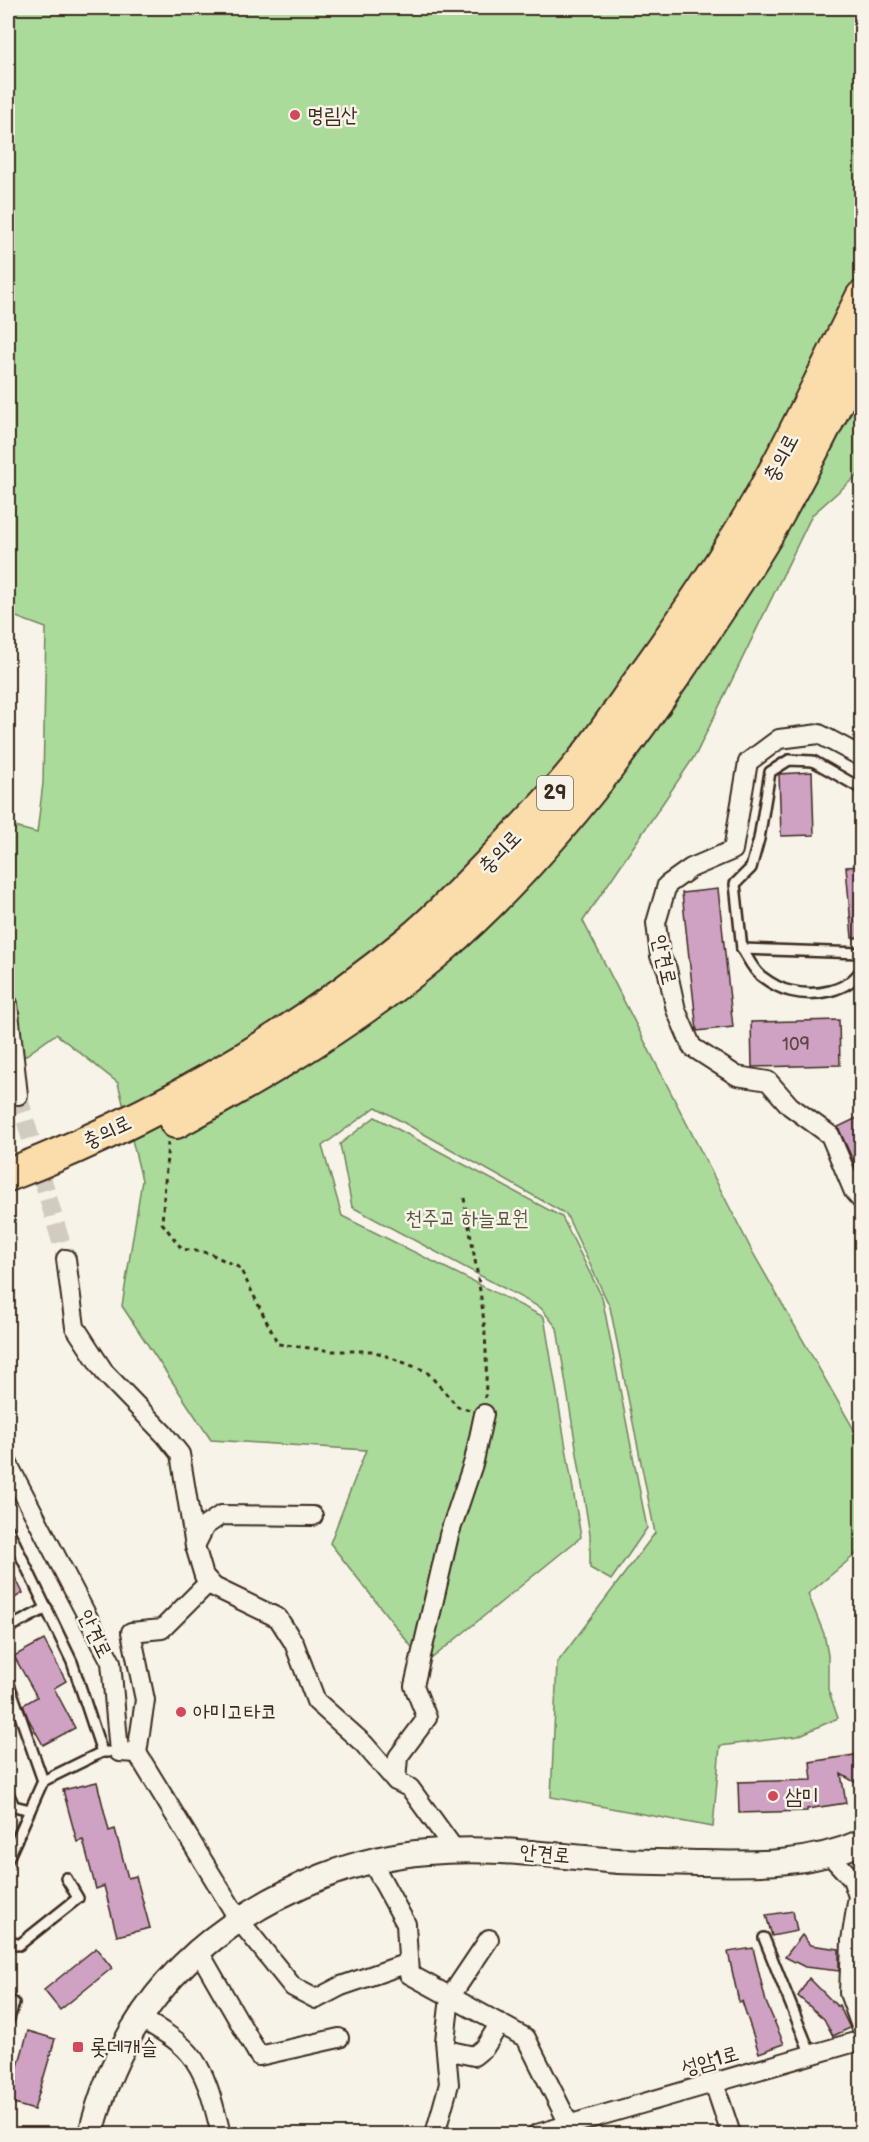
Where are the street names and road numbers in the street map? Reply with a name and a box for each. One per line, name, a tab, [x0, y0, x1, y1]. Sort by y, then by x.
street label: 충의로	[758, 430, 804, 486]
road number: 29	[537, 776, 573, 810]
street label: 충의로	[473, 825, 527, 879]
street label: 안견로	[646, 932, 682, 988]
street label: 충의로	[79, 1110, 135, 1154]
street label: 안견로	[73, 1606, 117, 1662]
street label: 안견로	[519, 1839, 571, 1869]
street label: 성암1로	[678, 2041, 742, 2081]

